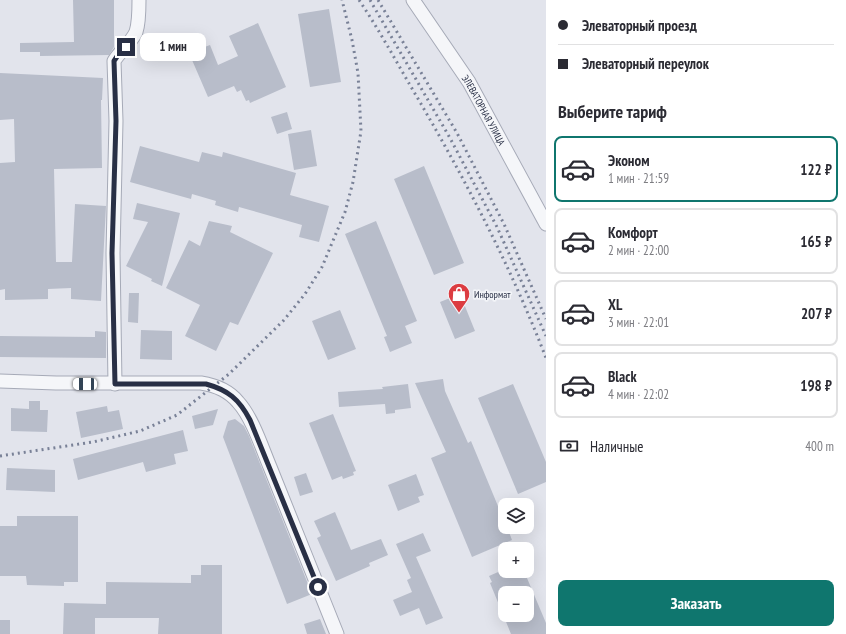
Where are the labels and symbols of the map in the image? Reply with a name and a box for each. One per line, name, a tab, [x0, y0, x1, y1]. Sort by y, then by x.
callout: 1 мин	[140, 33, 206, 61]
route end	[117, 38, 135, 56]
street label: ЭЛЕВАТОРНАЯ УЛИЦА	[459, 72, 508, 148]
shop icon: Информат	[446, 281, 472, 314]
place label: Информат	[474, 288, 511, 301]
car	[73, 378, 97, 390]
route start	[309, 578, 327, 596]

